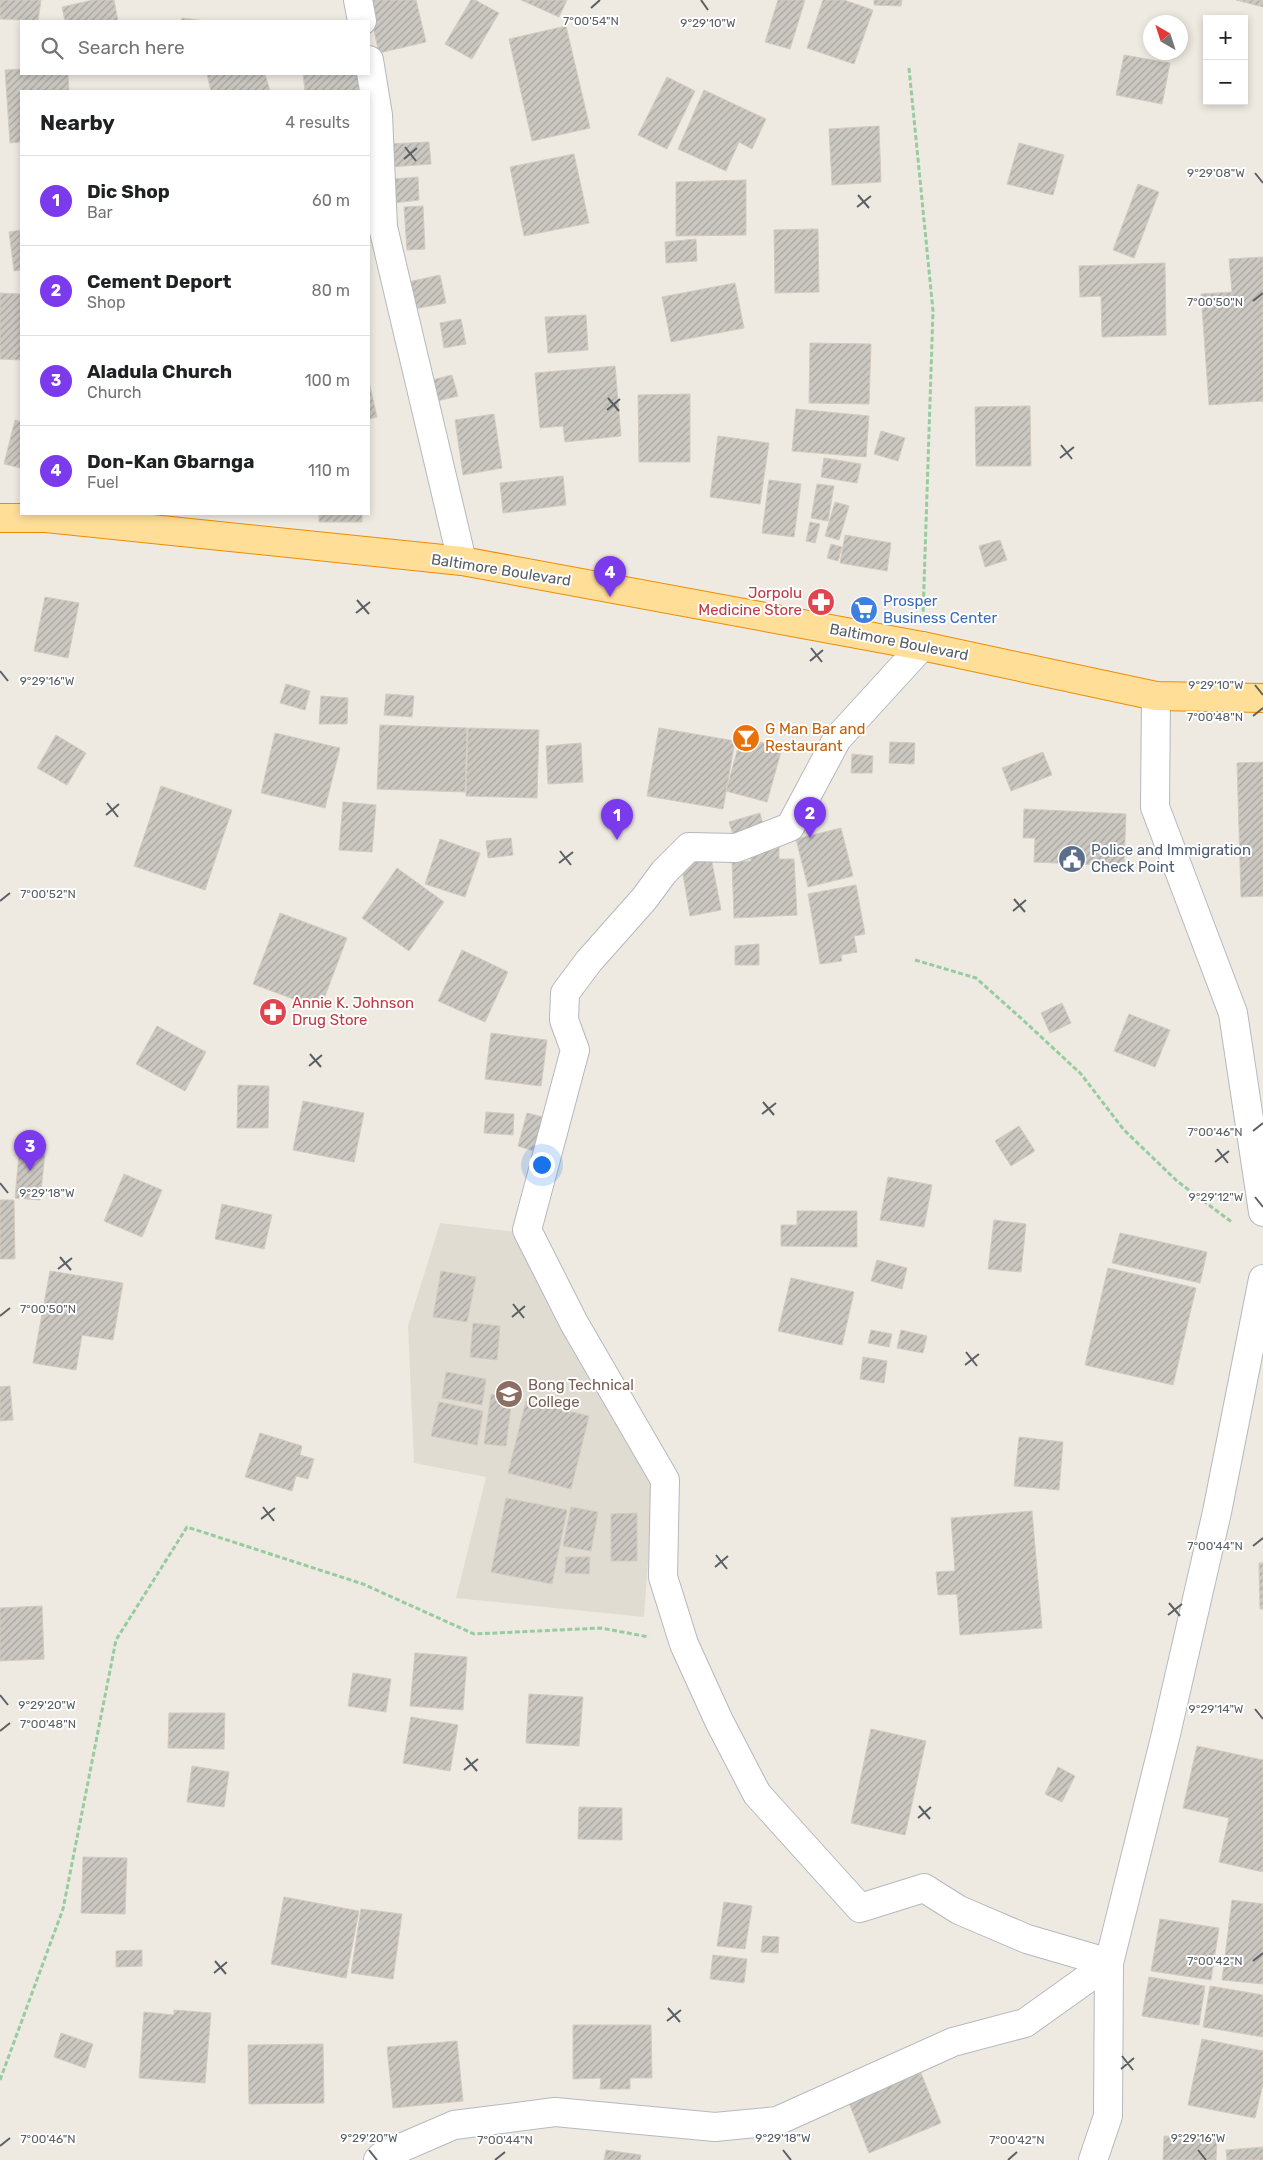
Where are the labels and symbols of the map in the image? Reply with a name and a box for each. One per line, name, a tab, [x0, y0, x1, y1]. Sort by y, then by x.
text: 7°00'54"N	[563, 14, 619, 28]
north arrow	[1143, 15, 1188, 60]
text: 9°29'10"W	[680, 16, 736, 30]
text: 9°29'08"W	[1187, 166, 1245, 180]
text: 7°00'50"N	[1187, 295, 1243, 309]
street label: Baltimore Boulevard	[430, 550, 572, 590]
pin: 4	[594, 556, 626, 597]
place label: Jorpolu Medicine Store	[698, 584, 802, 619]
pharmacy icon: Jorpolu Medicine Store	[806, 587, 836, 617]
place label: Prosper Business Center	[883, 592, 997, 627]
supermarket icon: Prosper Business Center	[849, 595, 879, 625]
street label: Baltimore Boulevard	[828, 620, 970, 664]
text: 9°29'16"W	[20, 674, 75, 688]
text: 9°29'10"W	[1188, 678, 1244, 692]
text: 7°00'48"N	[1187, 710, 1243, 724]
place label: G Man Bar and Restaurant	[765, 720, 865, 755]
bar icon: G Man Bar and Restaurant	[731, 723, 761, 753]
pin: 2	[794, 797, 826, 838]
pin: 1	[601, 799, 633, 840]
place label: Police and Immigration Check Point	[1091, 841, 1251, 876]
public building icon: Police and Immigration Check Point	[1057, 844, 1087, 874]
text: 7°00'52"N	[20, 887, 76, 901]
place label: Annie K. Johnson Drug Store	[292, 994, 414, 1029]
pharmacy icon: Annie K. Johnson Drug Store	[258, 997, 288, 1027]
text: 7°00'46"N	[1187, 1125, 1243, 1139]
pin: 3	[14, 1130, 46, 1171]
your location	[529, 1152, 555, 1178]
text: 9°29'18"W	[19, 1186, 75, 1200]
text: 9°29'12"W	[1189, 1190, 1244, 1204]
text: 7°00'50"N	[20, 1302, 76, 1316]
place label: Bong Technical College	[528, 1376, 634, 1411]
school or university icon: Bong Technical College	[494, 1379, 524, 1409]
text: 7°00'44"N	[1187, 1539, 1243, 1553]
text: 9°29'20"W	[18, 1698, 76, 1712]
text: 9°29'14"W	[1189, 1702, 1244, 1716]
text: 7°00'48"N	[20, 1717, 76, 1731]
text: 7°00'42"N	[1187, 1954, 1243, 1968]
text: 9°29'20"W	[340, 2131, 398, 2145]
text: 9°29'18"W	[755, 2131, 811, 2145]
text: 9°29'16"W	[1171, 2131, 1226, 2145]
text: 7°00'46"N	[20, 2132, 76, 2146]
text: 7°00'44"N	[477, 2133, 533, 2147]
text: 7°00'42"N	[989, 2133, 1045, 2147]

